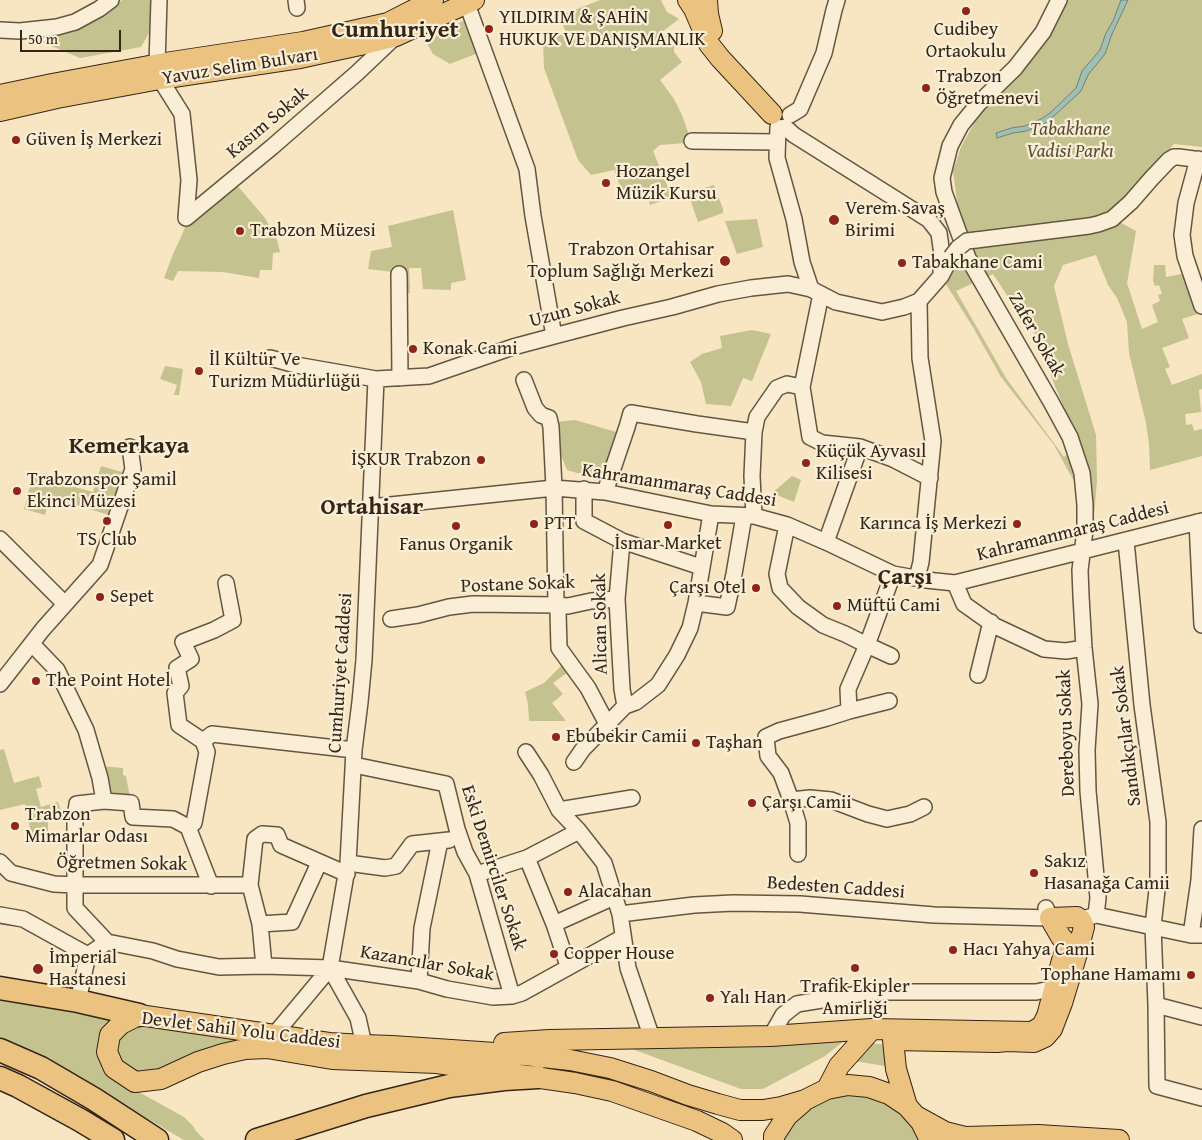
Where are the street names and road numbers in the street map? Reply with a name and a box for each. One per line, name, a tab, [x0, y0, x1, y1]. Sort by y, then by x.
street label: Yavuz Selim Bulvarı	[160, 43, 320, 91]
street label: Kasım Sokak	[222, 82, 314, 164]
street label: Uzun Sokak	[527, 287, 623, 333]
street label: Zafer Sokak	[1003, 289, 1069, 381]
street label: Kahramanmaraş Caddesi	[580, 459, 778, 513]
street label: Kahramanmaraş Caddesi	[975, 497, 1171, 567]
street label: Postane Sokak	[461, 572, 575, 598]
street label: Alican Sokak	[589, 573, 613, 675]
street label: Cumhuriyet Caddesi	[324, 592, 358, 754]
street label: Sandıkçılar Sokak	[1107, 664, 1147, 808]
street label: Dereboyu Sokak	[1053, 669, 1081, 797]
street label: Eski Demirciler Sokak	[456, 782, 530, 954]
street label: Öğretmen Sokak	[56, 851, 188, 877]
street label: Bedesten Caddesi	[766, 872, 906, 904]
street label: Kazancılar Sokak	[358, 941, 496, 987]
street label: Devlet Sahil Yolu Caddesi	[140, 1007, 342, 1055]

